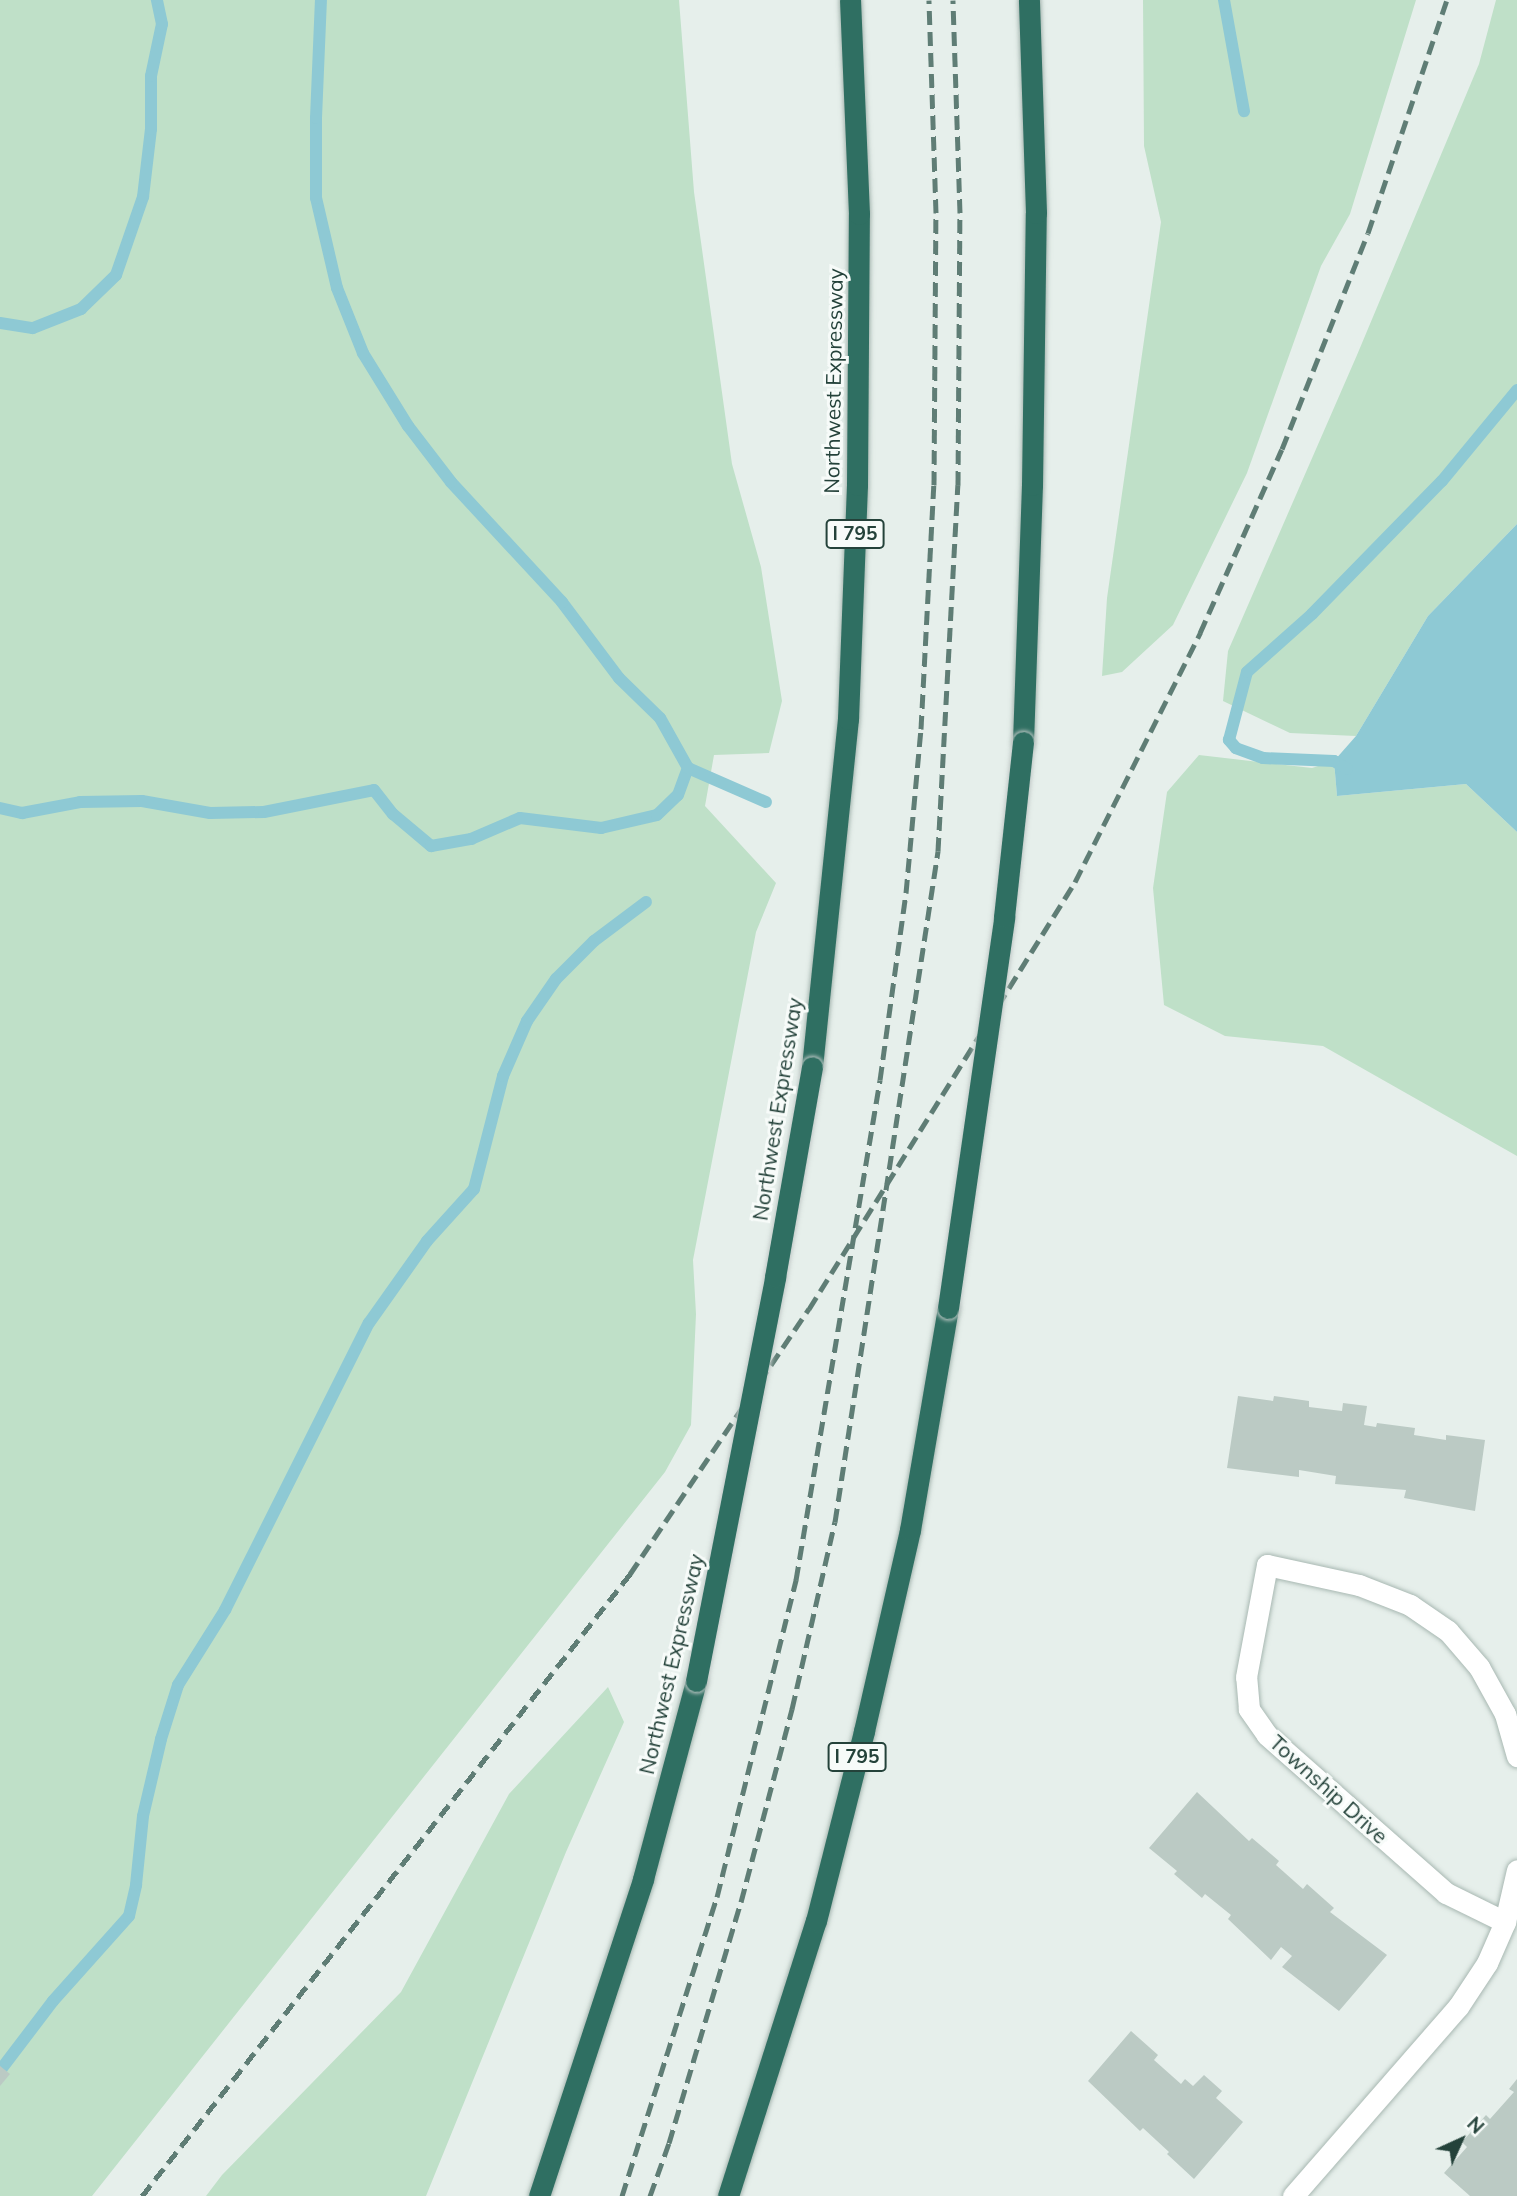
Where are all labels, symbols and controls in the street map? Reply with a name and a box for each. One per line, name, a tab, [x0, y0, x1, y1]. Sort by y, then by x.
street label: Northwest Expressway	[818, 268, 848, 494]
road number: I 795	[825, 519, 885, 550]
street label: Northwest Expressway	[747, 996, 807, 1222]
street label: Northwest Expressway	[633, 1551, 709, 1777]
street label: Township Drive	[1265, 1729, 1393, 1849]
road number: I 795	[827, 1742, 887, 1772]
north arrow	[1426, 2105, 1496, 2175]
text: N	[1462, 2112, 1489, 2139]

